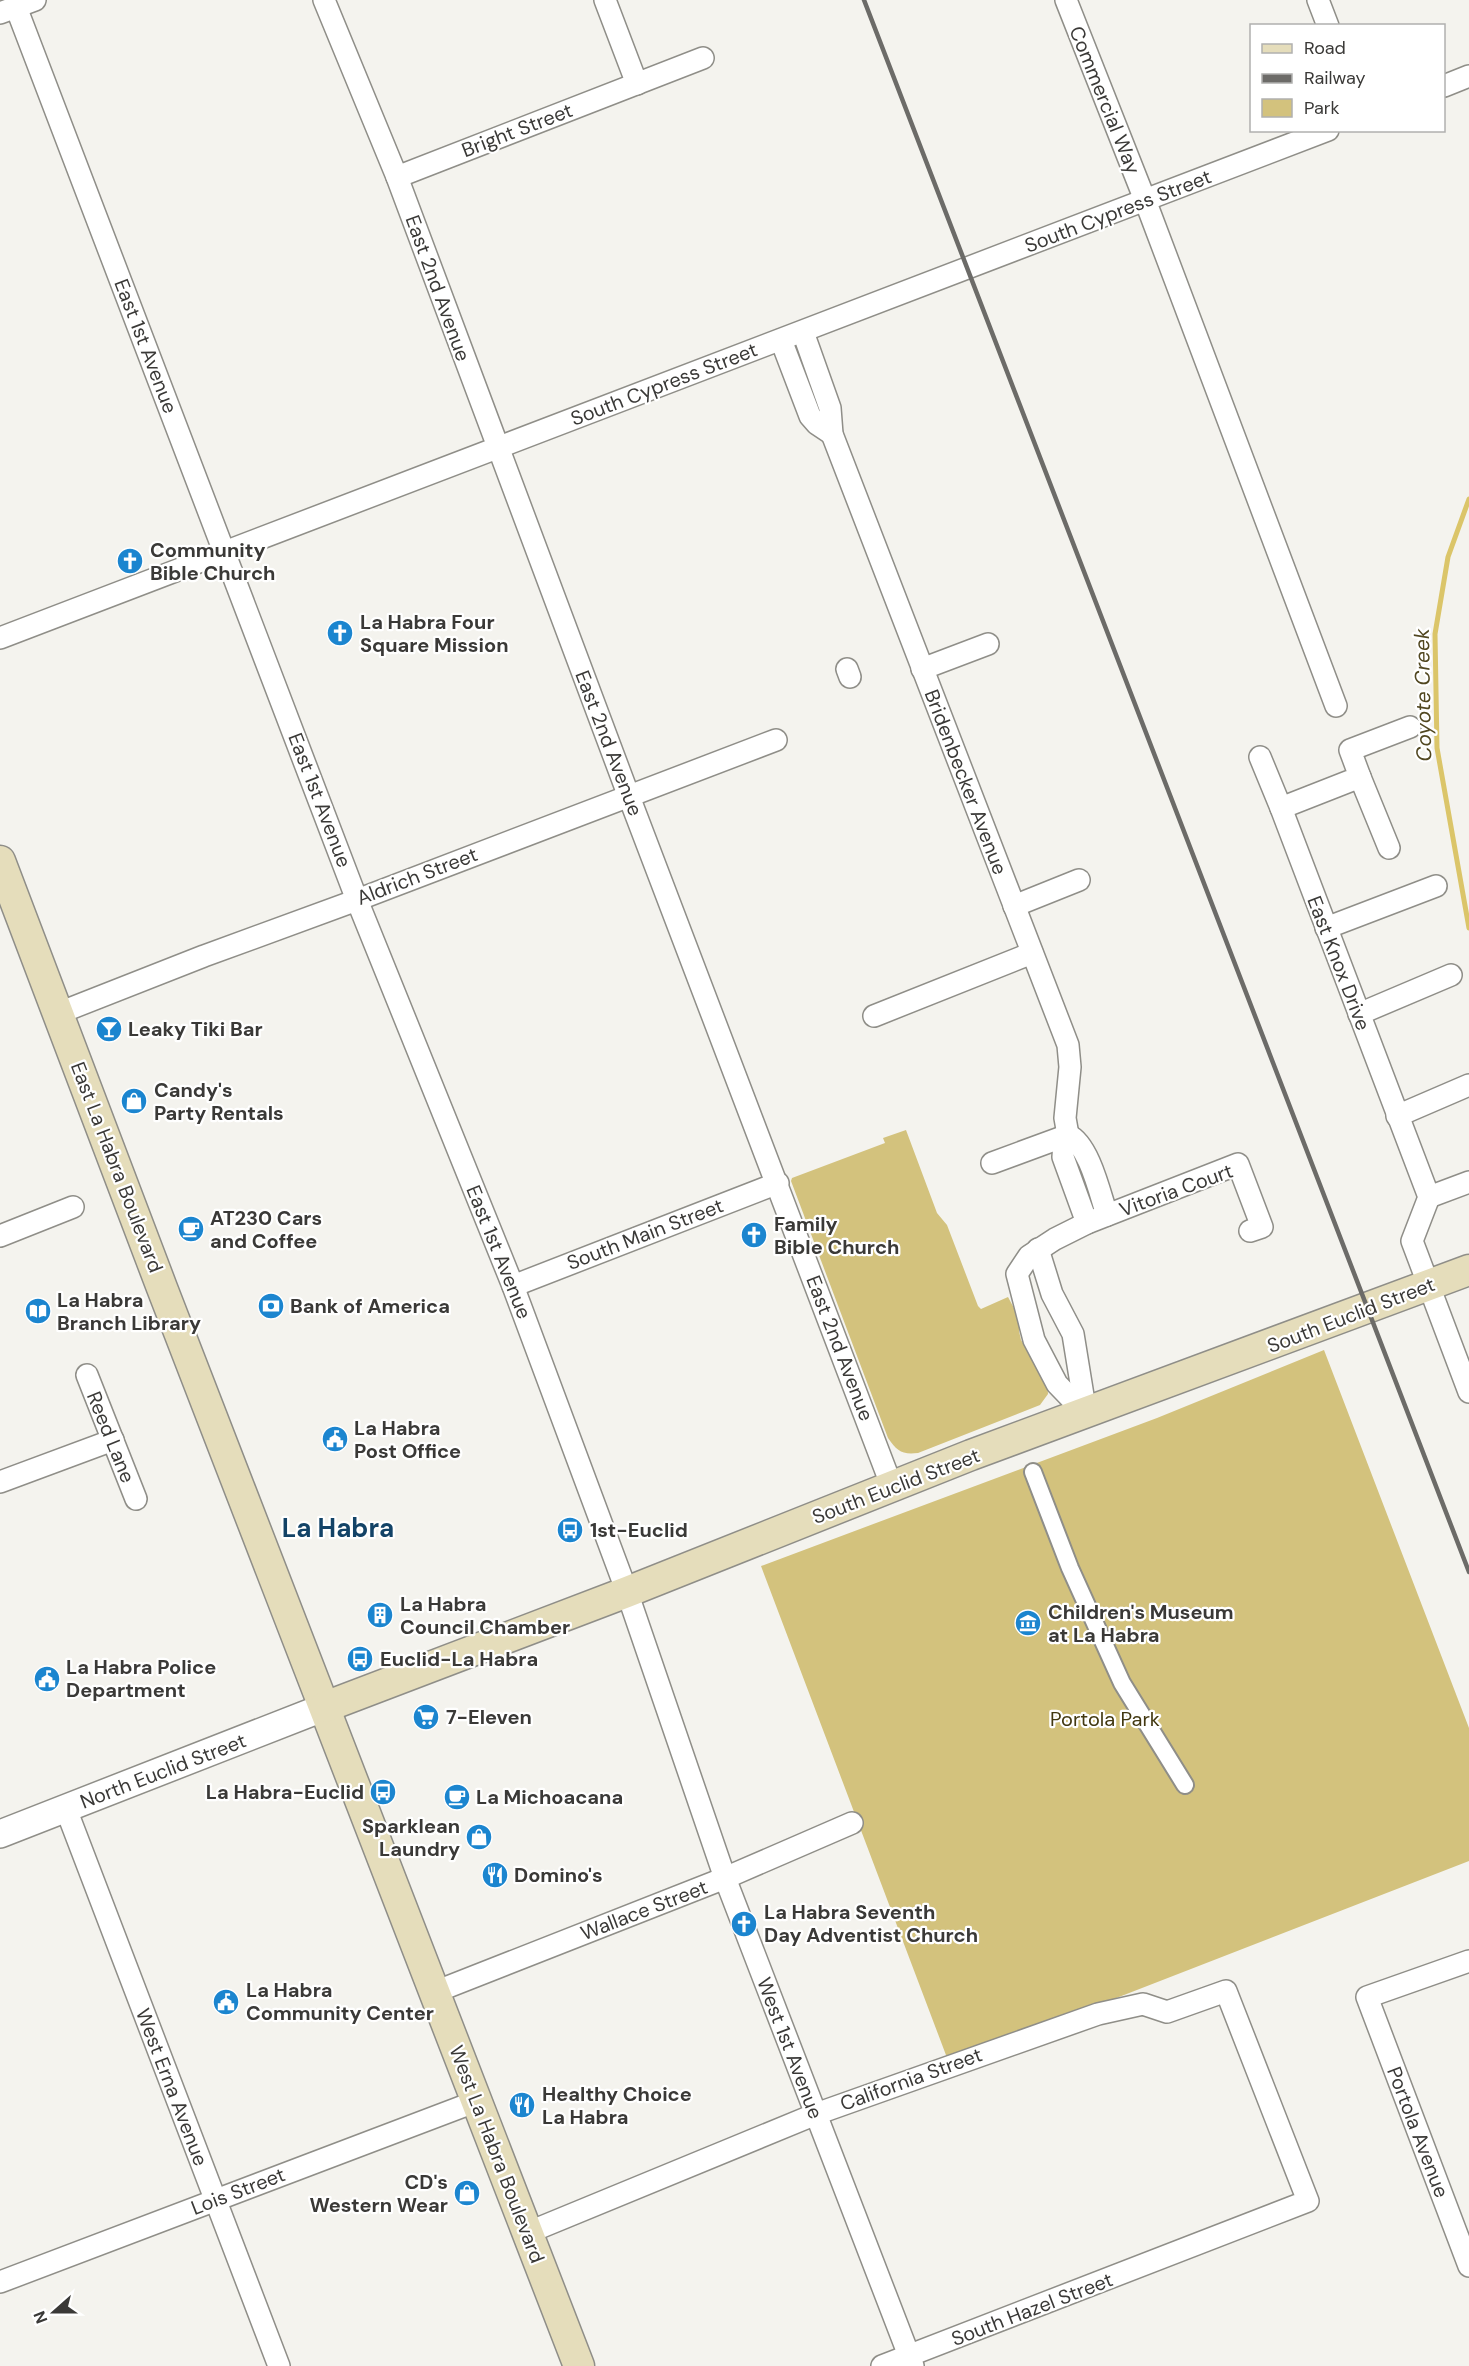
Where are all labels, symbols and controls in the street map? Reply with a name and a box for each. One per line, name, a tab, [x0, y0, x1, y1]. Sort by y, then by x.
street label: Commercial Way	[1064, 22, 1146, 178]
legend	[1250, 24, 1445, 132]
text: Road	[1304, 36, 1346, 60]
text: Railway	[1304, 66, 1366, 90]
text: Park	[1304, 96, 1340, 120]
street label: Bright Street	[458, 97, 576, 163]
street label: South Cypress Street	[1021, 163, 1215, 259]
street label: East 2nd Avenue	[399, 211, 477, 365]
street label: East 1st Avenue	[108, 275, 184, 417]
street label: South Cypress Street	[567, 336, 761, 432]
place label: Community Bible Church	[150, 537, 275, 586]
church icon: Community Bible Church	[115, 546, 145, 576]
place label: La Habra Four Square Mission	[360, 609, 508, 658]
church icon: La Habra Four Square Mission	[325, 618, 355, 648]
water label: Coyote Creek	[1408, 628, 1438, 762]
street label: East 2nd Avenue	[569, 667, 649, 819]
street label: Bridenbecker Avenue	[919, 686, 1013, 878]
street label: East 1st Avenue	[282, 729, 358, 871]
street label: Aldrich Street	[353, 841, 481, 911]
street label: East Knox Drive	[1301, 892, 1377, 1034]
bar icon: Leaky Tiki Bar	[94, 1014, 124, 1044]
place label: Leaky Tiki Bar	[128, 1016, 263, 1042]
street label: East La Habra Boulevard	[65, 1058, 169, 1276]
place label: Candy's Party Rentals	[154, 1077, 284, 1126]
shop icon: Candy's Party Rentals	[119, 1086, 149, 1116]
street label: Vitoria Court	[1116, 1157, 1236, 1223]
street label: East 1st Avenue	[460, 1181, 538, 1323]
street label: South Main Street	[563, 1192, 727, 1276]
place label: AT230 Cars and Coffee	[210, 1205, 322, 1254]
place label: Family Bible Church	[774, 1211, 899, 1260]
cafe icon: AT230 Cars and Coffee	[176, 1214, 206, 1244]
church icon: Family Bible Church	[739, 1220, 769, 1250]
street label: South Euclid Street	[1263, 1271, 1439, 1359]
street label: East 2nd Avenue	[800, 1272, 880, 1424]
place label: La Habra Branch Library	[57, 1287, 201, 1336]
bank icon: Bank of America	[256, 1291, 286, 1321]
place label: Bank of America	[290, 1293, 450, 1319]
library icon: La Habra Branch Library	[23, 1296, 53, 1326]
street label: Reed Lane	[81, 1388, 141, 1486]
place label: La Habra Post Office	[354, 1415, 461, 1464]
public building icon: La Habra Post Office	[320, 1424, 350, 1454]
street label: South Euclid Street	[808, 1442, 984, 1530]
district label: La Habra	[282, 1511, 394, 1545]
bus stop icon: 1st-Euclid	[555, 1515, 585, 1545]
place label: 1st-Euclid	[590, 1517, 688, 1543]
place label: La Habra Council Chamber	[400, 1591, 570, 1640]
place label: Children's Museum at La Habra	[1048, 1599, 1234, 1648]
building icon: La Habra Council Chamber	[365, 1600, 395, 1630]
museum icon: Children's Museum at La Habra	[1013, 1608, 1043, 1638]
bus stop icon: Euclid-La Habra	[345, 1644, 375, 1674]
place label: Euclid-La Habra	[380, 1646, 538, 1672]
place label: La Habra Police Department	[66, 1654, 216, 1703]
public building icon: La Habra Police Department	[32, 1664, 62, 1694]
supermarket icon: 7-Eleven	[411, 1702, 441, 1732]
place label: 7-Eleven	[446, 1704, 532, 1730]
park label: Portola Park	[1050, 1706, 1160, 1732]
street label: North Euclid Street	[76, 1727, 250, 1815]
bus stop icon: La Habra-Euclid	[368, 1777, 398, 1807]
place label: La Habra-Euclid	[206, 1779, 364, 1805]
cafe icon: La Michoacana	[442, 1782, 472, 1812]
place label: La Michoacana	[476, 1784, 623, 1810]
place label: Sparklean Laundry	[362, 1813, 460, 1862]
shop icon: Sparklean Laundry	[464, 1822, 494, 1852]
restaurant icon: Domino's	[480, 1860, 510, 1890]
place label: Domino's	[514, 1862, 603, 1888]
street label: Wallace Street	[577, 1874, 711, 1946]
place label: La Habra Seventh Day Adventist Church	[764, 1899, 978, 1948]
church icon: La Habra Seventh Day Adventist Church	[729, 1909, 759, 1939]
street label: West 1st Avenue	[751, 1974, 829, 2122]
place label: La Habra Community Center	[246, 1977, 434, 2026]
public building icon: La Habra Community Center	[211, 1987, 241, 2017]
street label: West Erna Avenue	[130, 2004, 214, 2170]
street label: West La Habra Boulevard	[443, 2041, 551, 2267]
street label: California Street	[836, 2041, 986, 2117]
street label: Portola Avenue	[1381, 2063, 1455, 2201]
place label: Healthy Choice La Habra	[542, 2081, 692, 2130]
restaurant icon: Healthy Choice La Habra	[507, 2090, 537, 2120]
street label: Lois Street	[187, 2161, 289, 2221]
place label: CD's Western Wear	[309, 2169, 448, 2218]
shop icon: CD's Western Wear	[452, 2178, 482, 2208]
street label: South Hazel Street	[947, 2266, 1117, 2352]
north arrow	[24, 2282, 84, 2342]
text: N	[29, 2308, 52, 2326]

